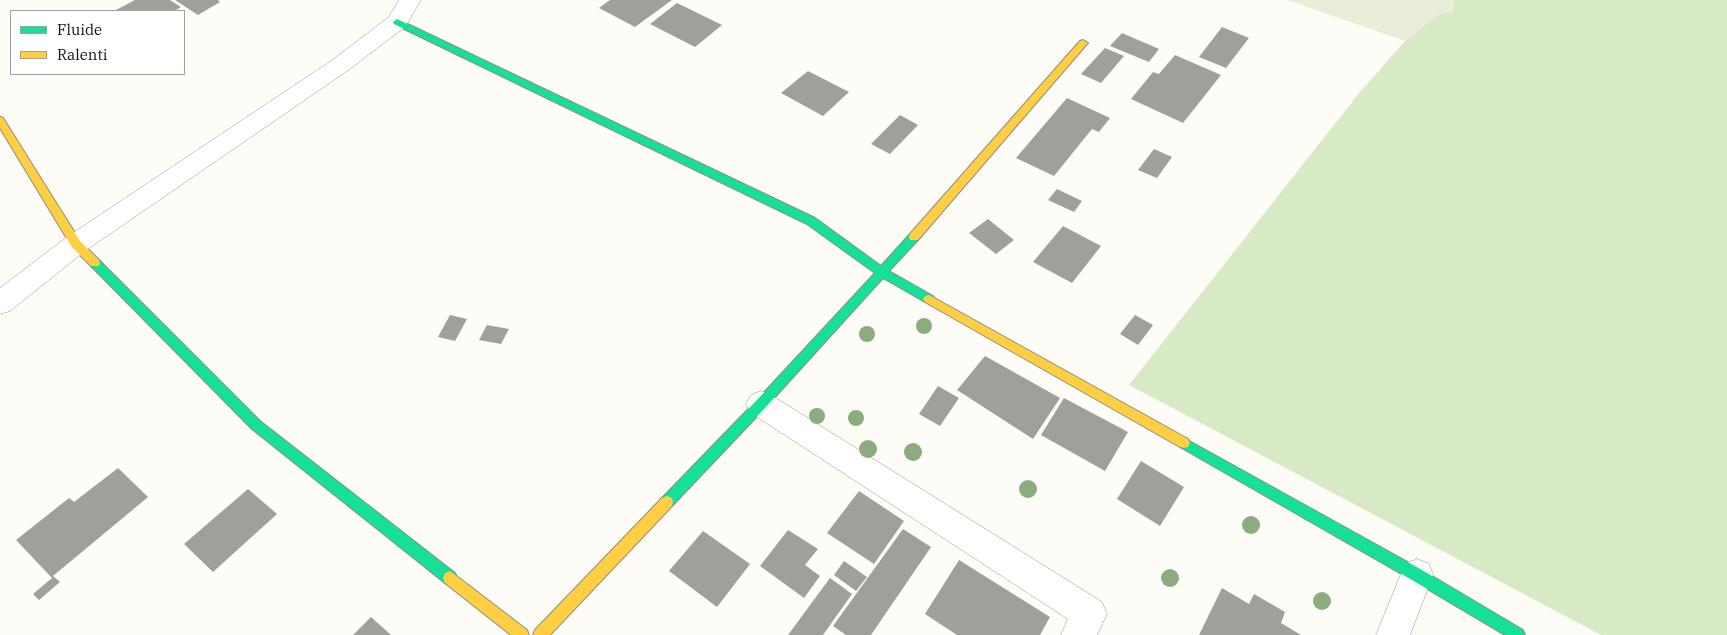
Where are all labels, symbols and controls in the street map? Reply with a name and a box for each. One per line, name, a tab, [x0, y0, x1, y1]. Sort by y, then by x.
legend	[10, 10, 185, 75]
text: Fluide	[57, 20, 102, 39]
text: Ralenti	[57, 45, 107, 64]

